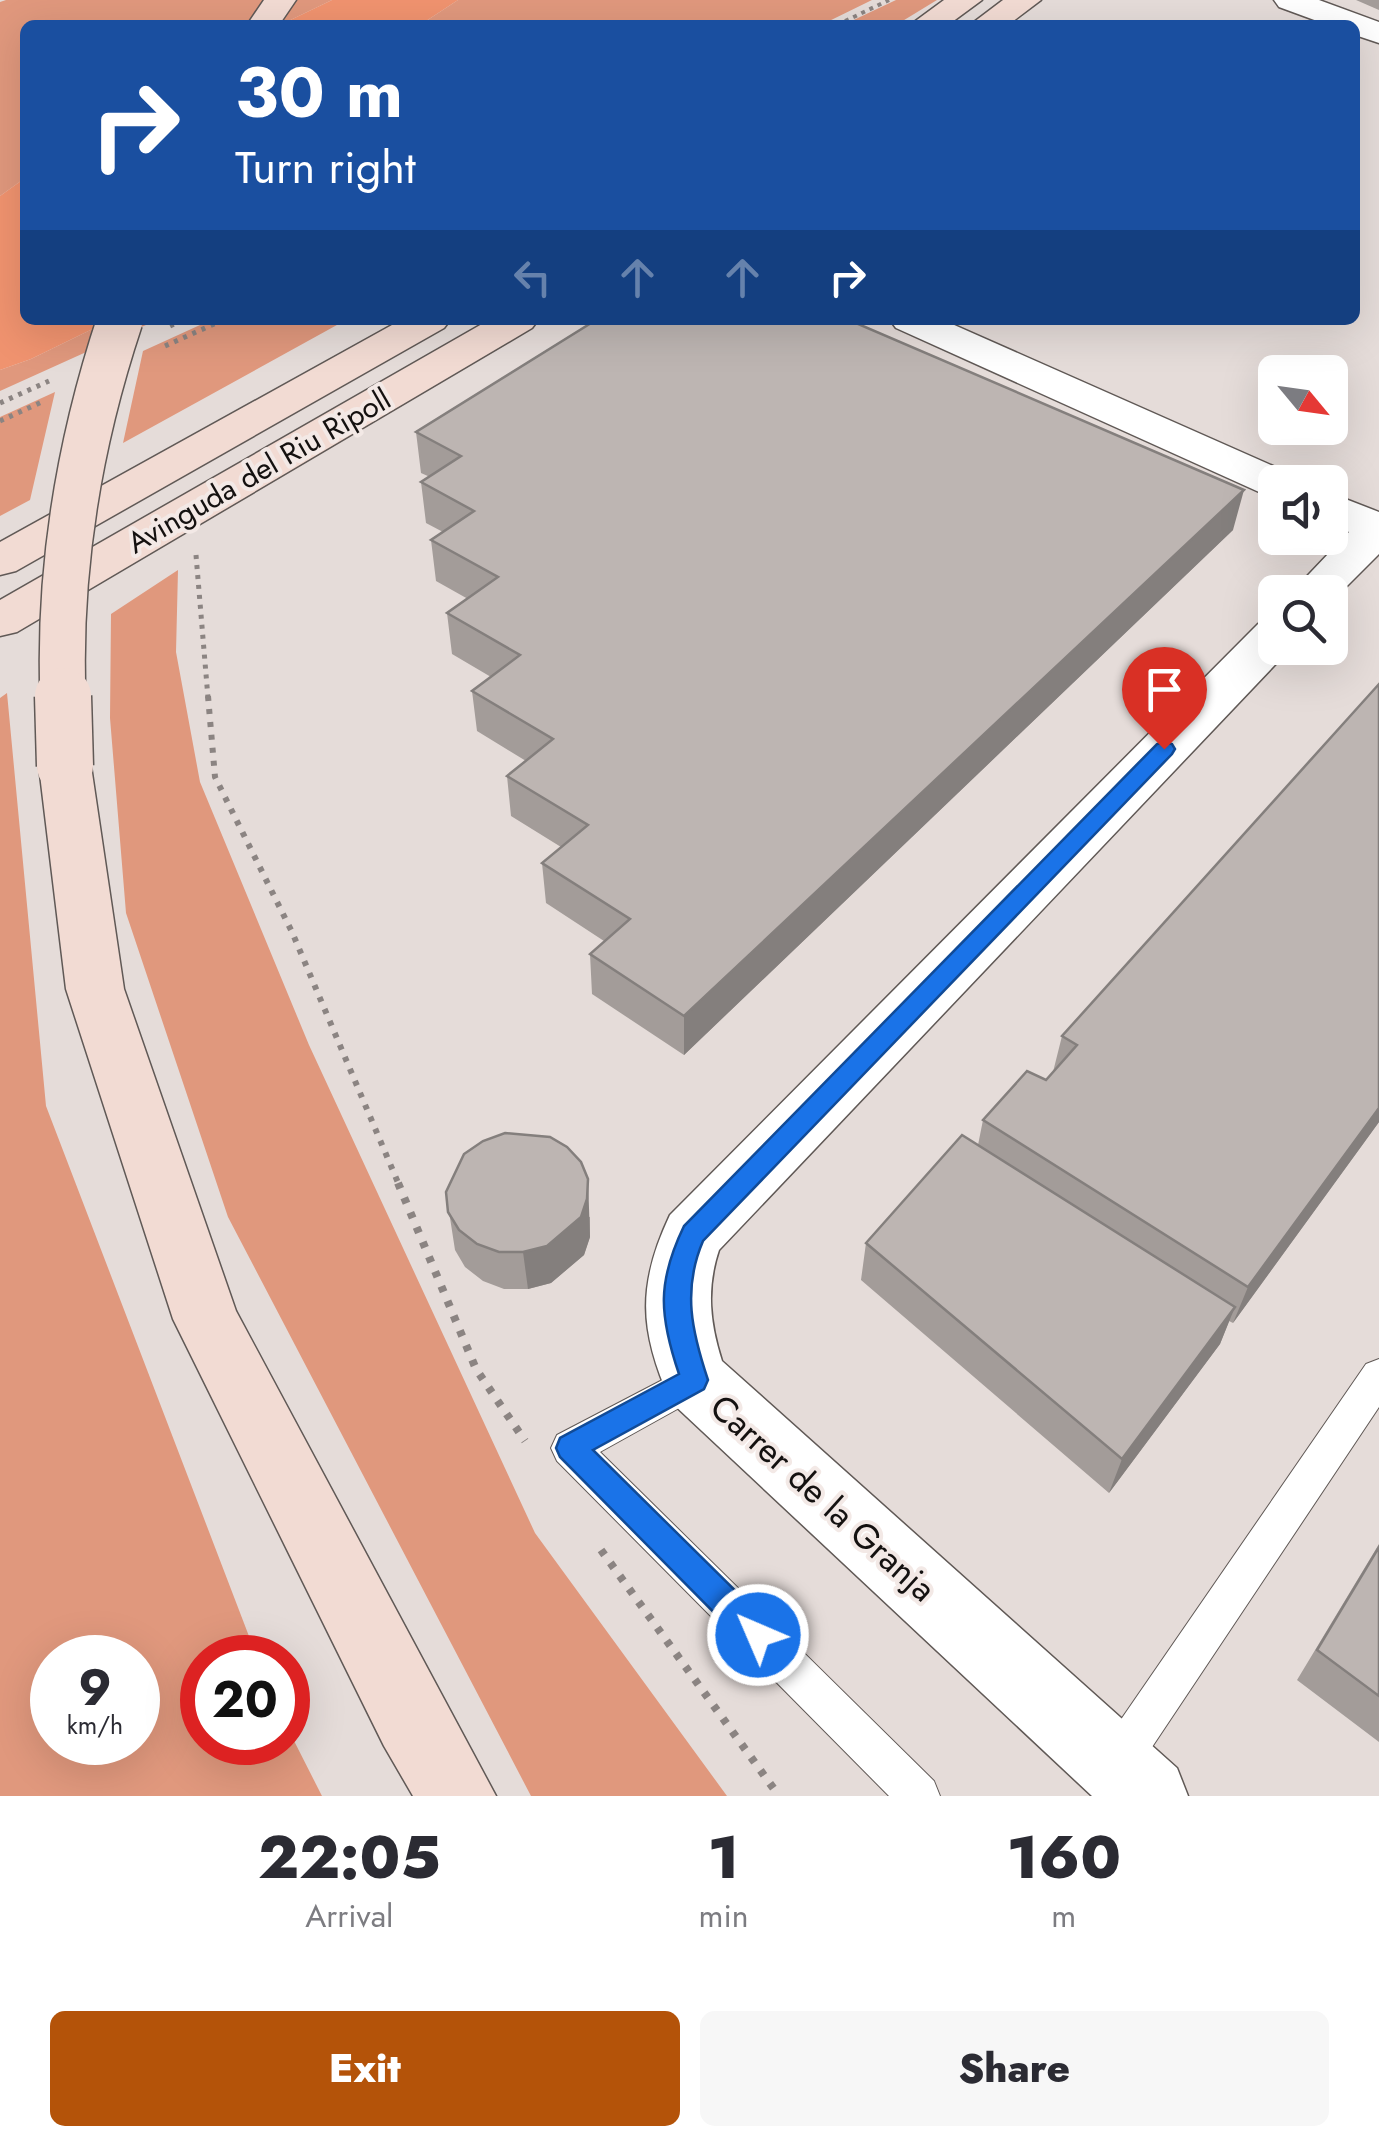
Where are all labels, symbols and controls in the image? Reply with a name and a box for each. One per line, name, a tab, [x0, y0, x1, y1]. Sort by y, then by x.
text: 30 m	[235, 42, 403, 143]
icon: right	[70, 60, 200, 190]
text: Turn right	[235, 135, 416, 200]
icon: left	[505, 250, 560, 305]
icon: ahead	[610, 250, 665, 305]
icon: ahead	[715, 250, 770, 305]
icon: right	[820, 250, 875, 305]
north arrow	[1258, 355, 1348, 445]
map controls	[1258, 355, 1348, 665]
street label: Avinguda del Riu Ripoll	[119, 377, 399, 564]
button: sound	[1258, 465, 1348, 555]
button: search	[1258, 575, 1348, 665]
pin	[1122, 647, 1207, 750]
icon: arrive	[1137, 662, 1192, 717]
street label: Carrer de la Granja	[699, 1383, 947, 1613]
position arrow	[706, 1583, 810, 1687]
speed limit sign: 20	[180, 1635, 310, 1765]
text: 9	[78, 1651, 112, 1724]
text: km/h	[67, 1707, 123, 1743]
text: 22:05	[258, 1814, 441, 1901]
text: 1	[708, 1814, 739, 1901]
text: 160	[1007, 1814, 1121, 1901]
text: Arrival	[305, 1893, 393, 1939]
text: min	[699, 1893, 749, 1939]
text: m	[1051, 1893, 1076, 1939]
button: Exit	[50, 2011, 680, 2126]
button: Share	[700, 2011, 1329, 2126]

